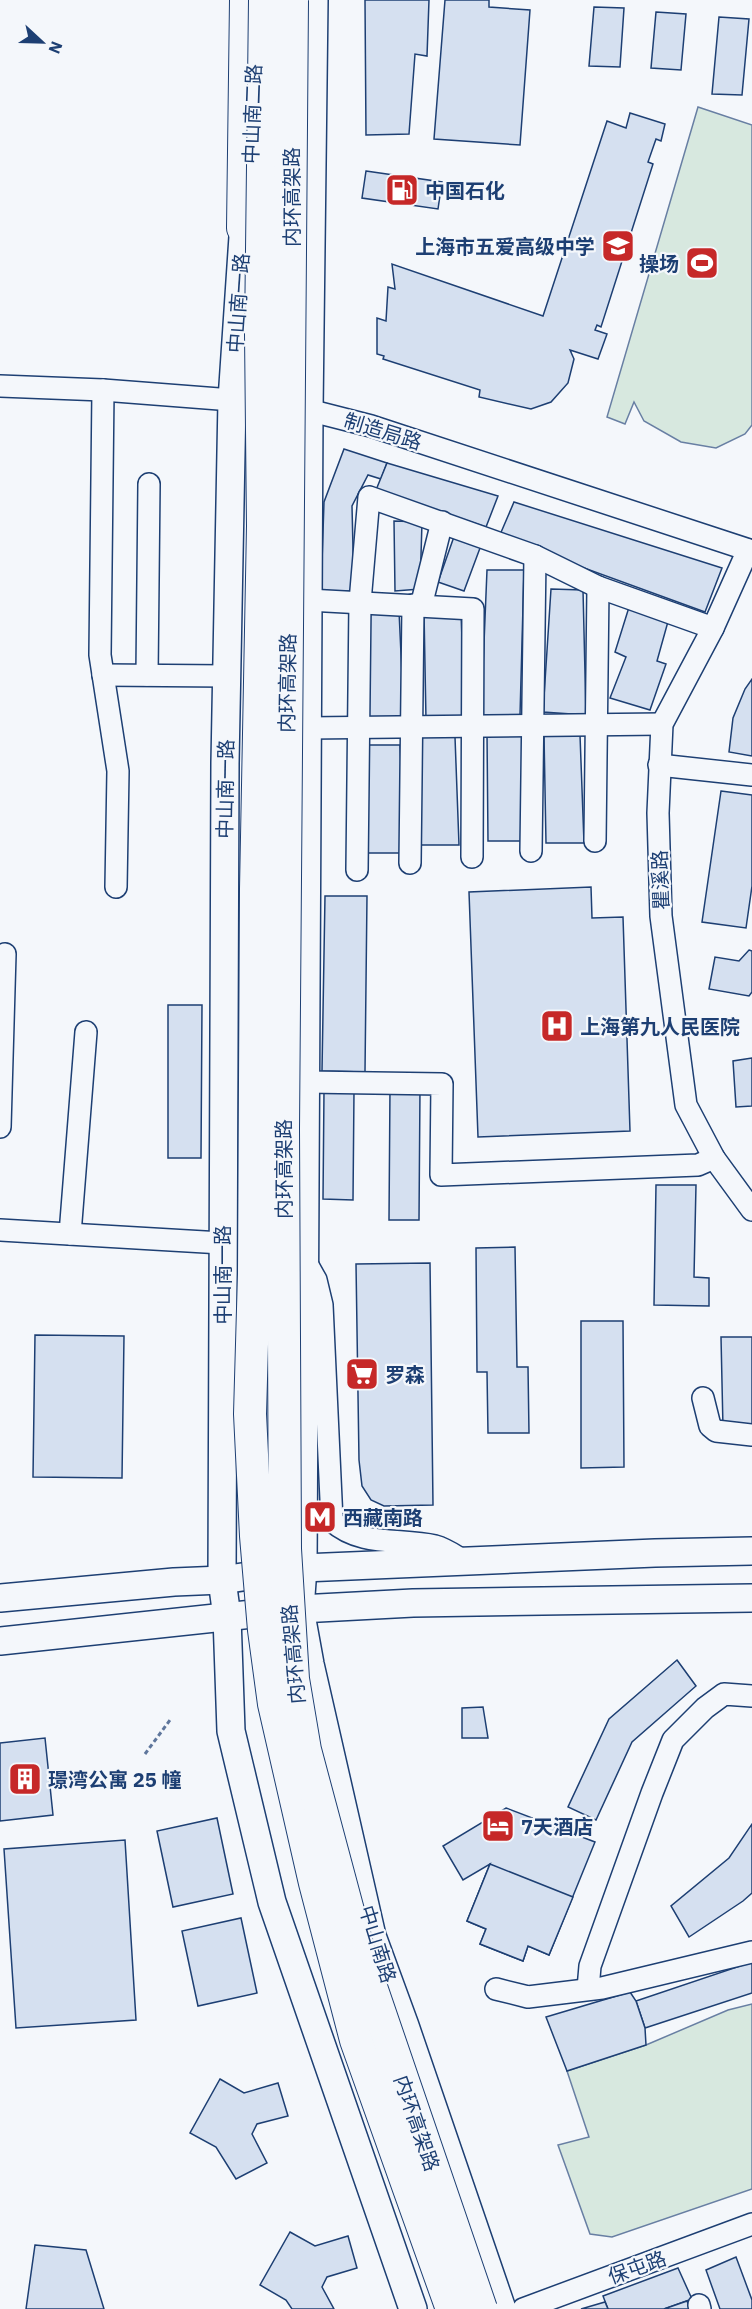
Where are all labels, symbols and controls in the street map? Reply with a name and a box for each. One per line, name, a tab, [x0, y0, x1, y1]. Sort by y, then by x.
north arrow	[12, 12, 72, 72]
text: N	[44, 38, 67, 57]
street label: 中山南二路	[237, 64, 267, 164]
street label: 内环高架路	[278, 147, 305, 247]
fuel station icon: 中国石化	[384, 172, 420, 208]
place label: 中国石化	[425, 177, 505, 204]
school or university icon: 上海市五爱高级中学	[600, 228, 636, 264]
place label: 上海市五爱高级中学	[415, 233, 595, 260]
sports icon: 操场	[684, 245, 720, 281]
place label: 操场	[639, 250, 679, 277]
street label: 中山南一路	[221, 252, 255, 354]
street label: 制造局路	[341, 406, 425, 456]
street label: 内环高架路	[273, 633, 301, 733]
street label: 中山南一路	[211, 739, 239, 839]
street label: 瞿溪路	[645, 850, 675, 910]
hospital icon: 上海第九人民医院	[539, 1008, 575, 1044]
place label: 上海第九人民医院	[580, 1013, 740, 1040]
street label: 内环高架路	[270, 1119, 297, 1219]
street label: 中山南一路	[209, 1225, 236, 1325]
supermarket icon: 罗森	[344, 1356, 380, 1392]
place label: 罗森	[385, 1361, 425, 1388]
metro station icon: 西藏南路	[302, 1499, 338, 1535]
place label: 西藏南路	[343, 1504, 423, 1531]
street label: 内环高架路	[275, 1603, 311, 1705]
building icon: 璟湾公寓 25 幢	[7, 1761, 43, 1797]
place label: 璟湾公寓 25 幢	[48, 1766, 181, 1793]
hotel icon: 7天酒店	[480, 1808, 516, 1844]
place label: 7天酒店	[521, 1813, 593, 1840]
street label: 中山南路	[353, 1902, 403, 1986]
street label: 内环高架路	[388, 2071, 446, 2175]
street label: 保屯路	[604, 2244, 670, 2290]

